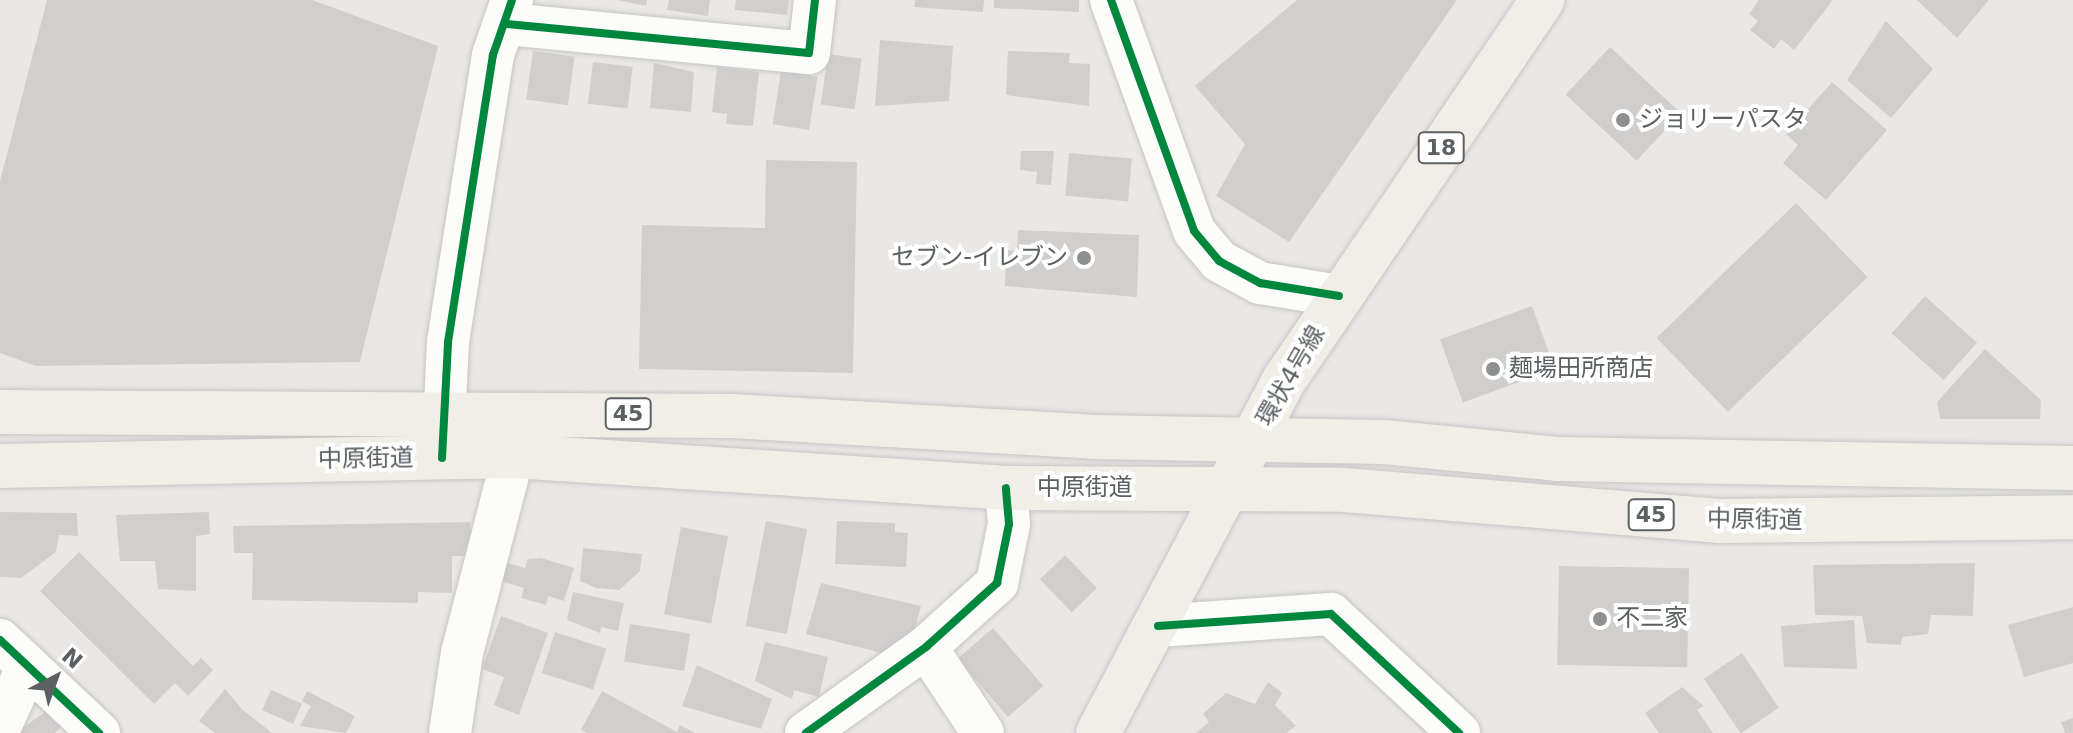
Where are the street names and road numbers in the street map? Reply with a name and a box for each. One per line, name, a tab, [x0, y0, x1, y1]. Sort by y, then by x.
road number: 18	[1417, 130, 1465, 166]
street label: 環状4号線	[1251, 321, 1331, 431]
road number: 45	[604, 396, 652, 432]
street label: 中原街道	[318, 444, 414, 474]
street label: 中原街道	[1037, 474, 1133, 502]
road number: 45	[1627, 497, 1675, 533]
street label: 中原街道	[1707, 505, 1803, 535]

